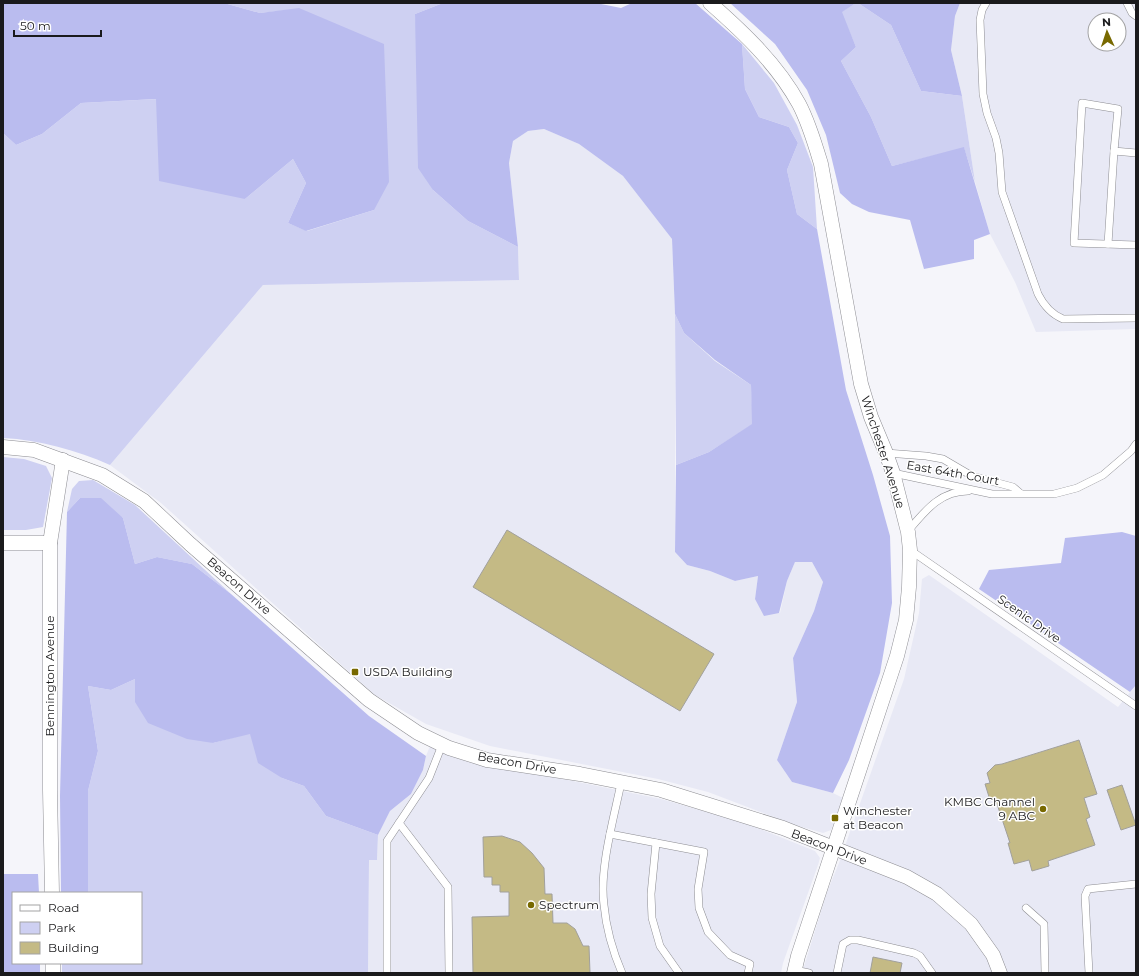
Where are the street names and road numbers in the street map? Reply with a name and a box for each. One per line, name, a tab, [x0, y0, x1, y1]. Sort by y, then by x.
street label: Winchester Avenue	[858, 394, 909, 510]
street label: East 64th Court	[906, 457, 1001, 488]
street label: Beacon Drive	[204, 554, 274, 618]
street label: Scenic Drive	[995, 591, 1064, 646]
street label: Bennington Avenue	[42, 616, 57, 736]
street label: Beacon Drive	[476, 748, 558, 777]
street label: Beacon Drive	[789, 825, 869, 868]

